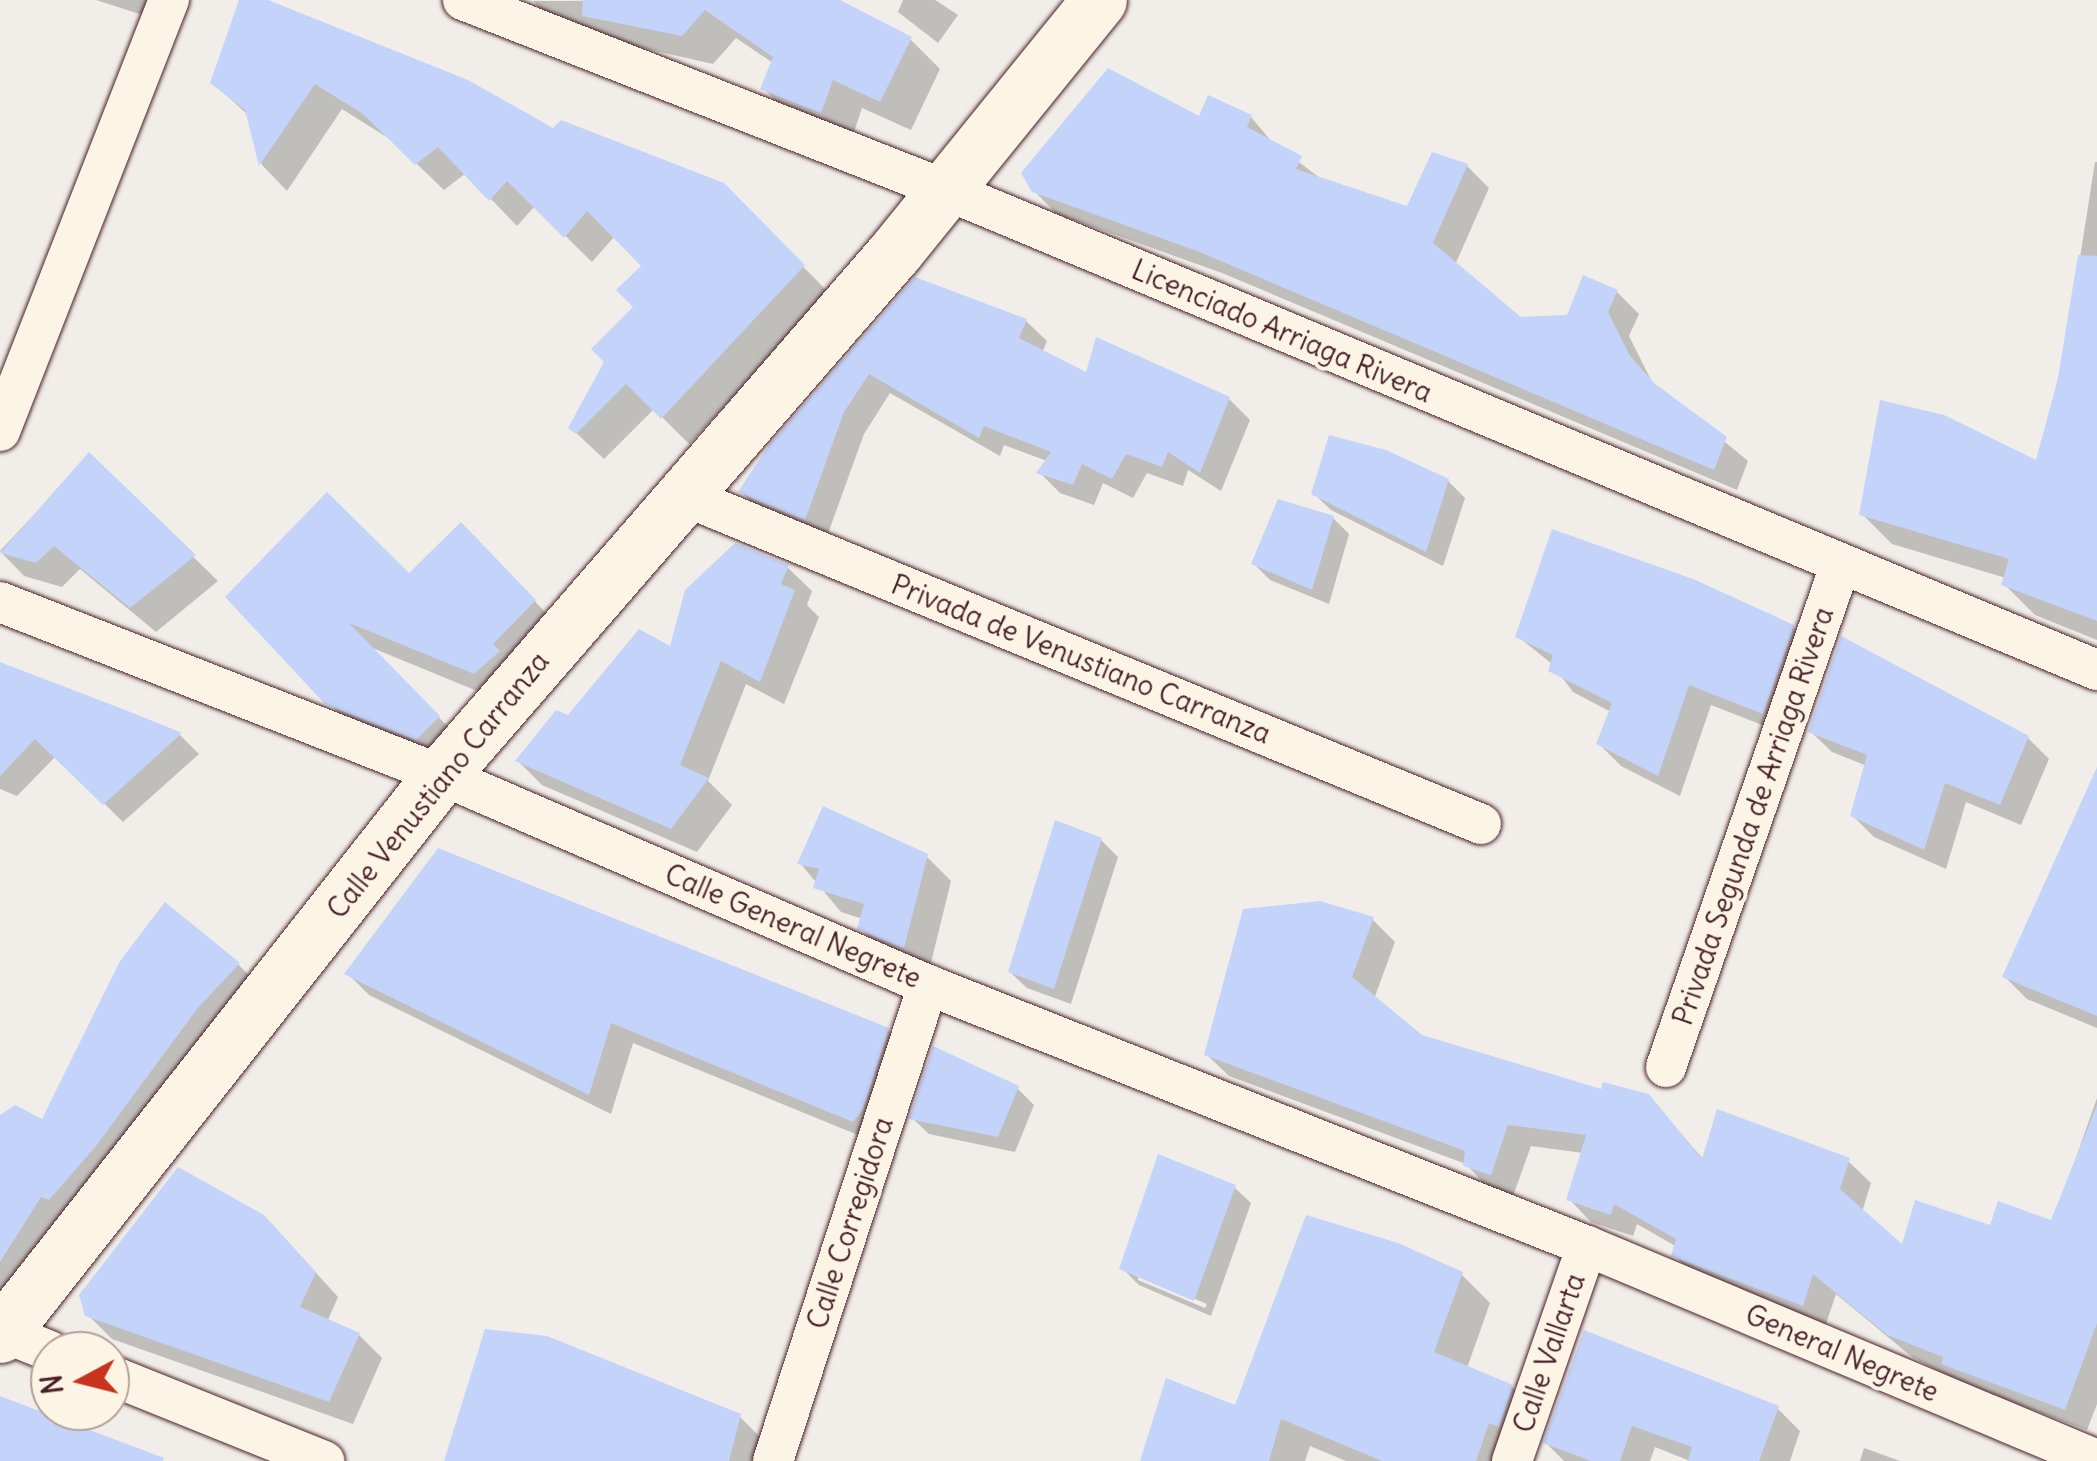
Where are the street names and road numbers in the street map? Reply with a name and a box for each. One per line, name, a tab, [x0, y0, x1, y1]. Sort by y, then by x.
street label: Licenciado Arriaga Rivera	[1127, 252, 1437, 410]
street label: Privada de Venustiano Carranza	[886, 567, 1276, 751]
street label: Privada Segunda de Arriaga Rivera	[1665, 602, 1841, 1030]
street label: Calle Venustiano Carranza	[320, 645, 556, 925]
street label: Calle General Negrete	[660, 857, 926, 995]
street label: Calle Corregidora	[800, 1113, 900, 1333]
street label: Calle Vallarta	[1506, 1269, 1592, 1437]
street label: General Negrete	[1740, 1297, 1944, 1409]

